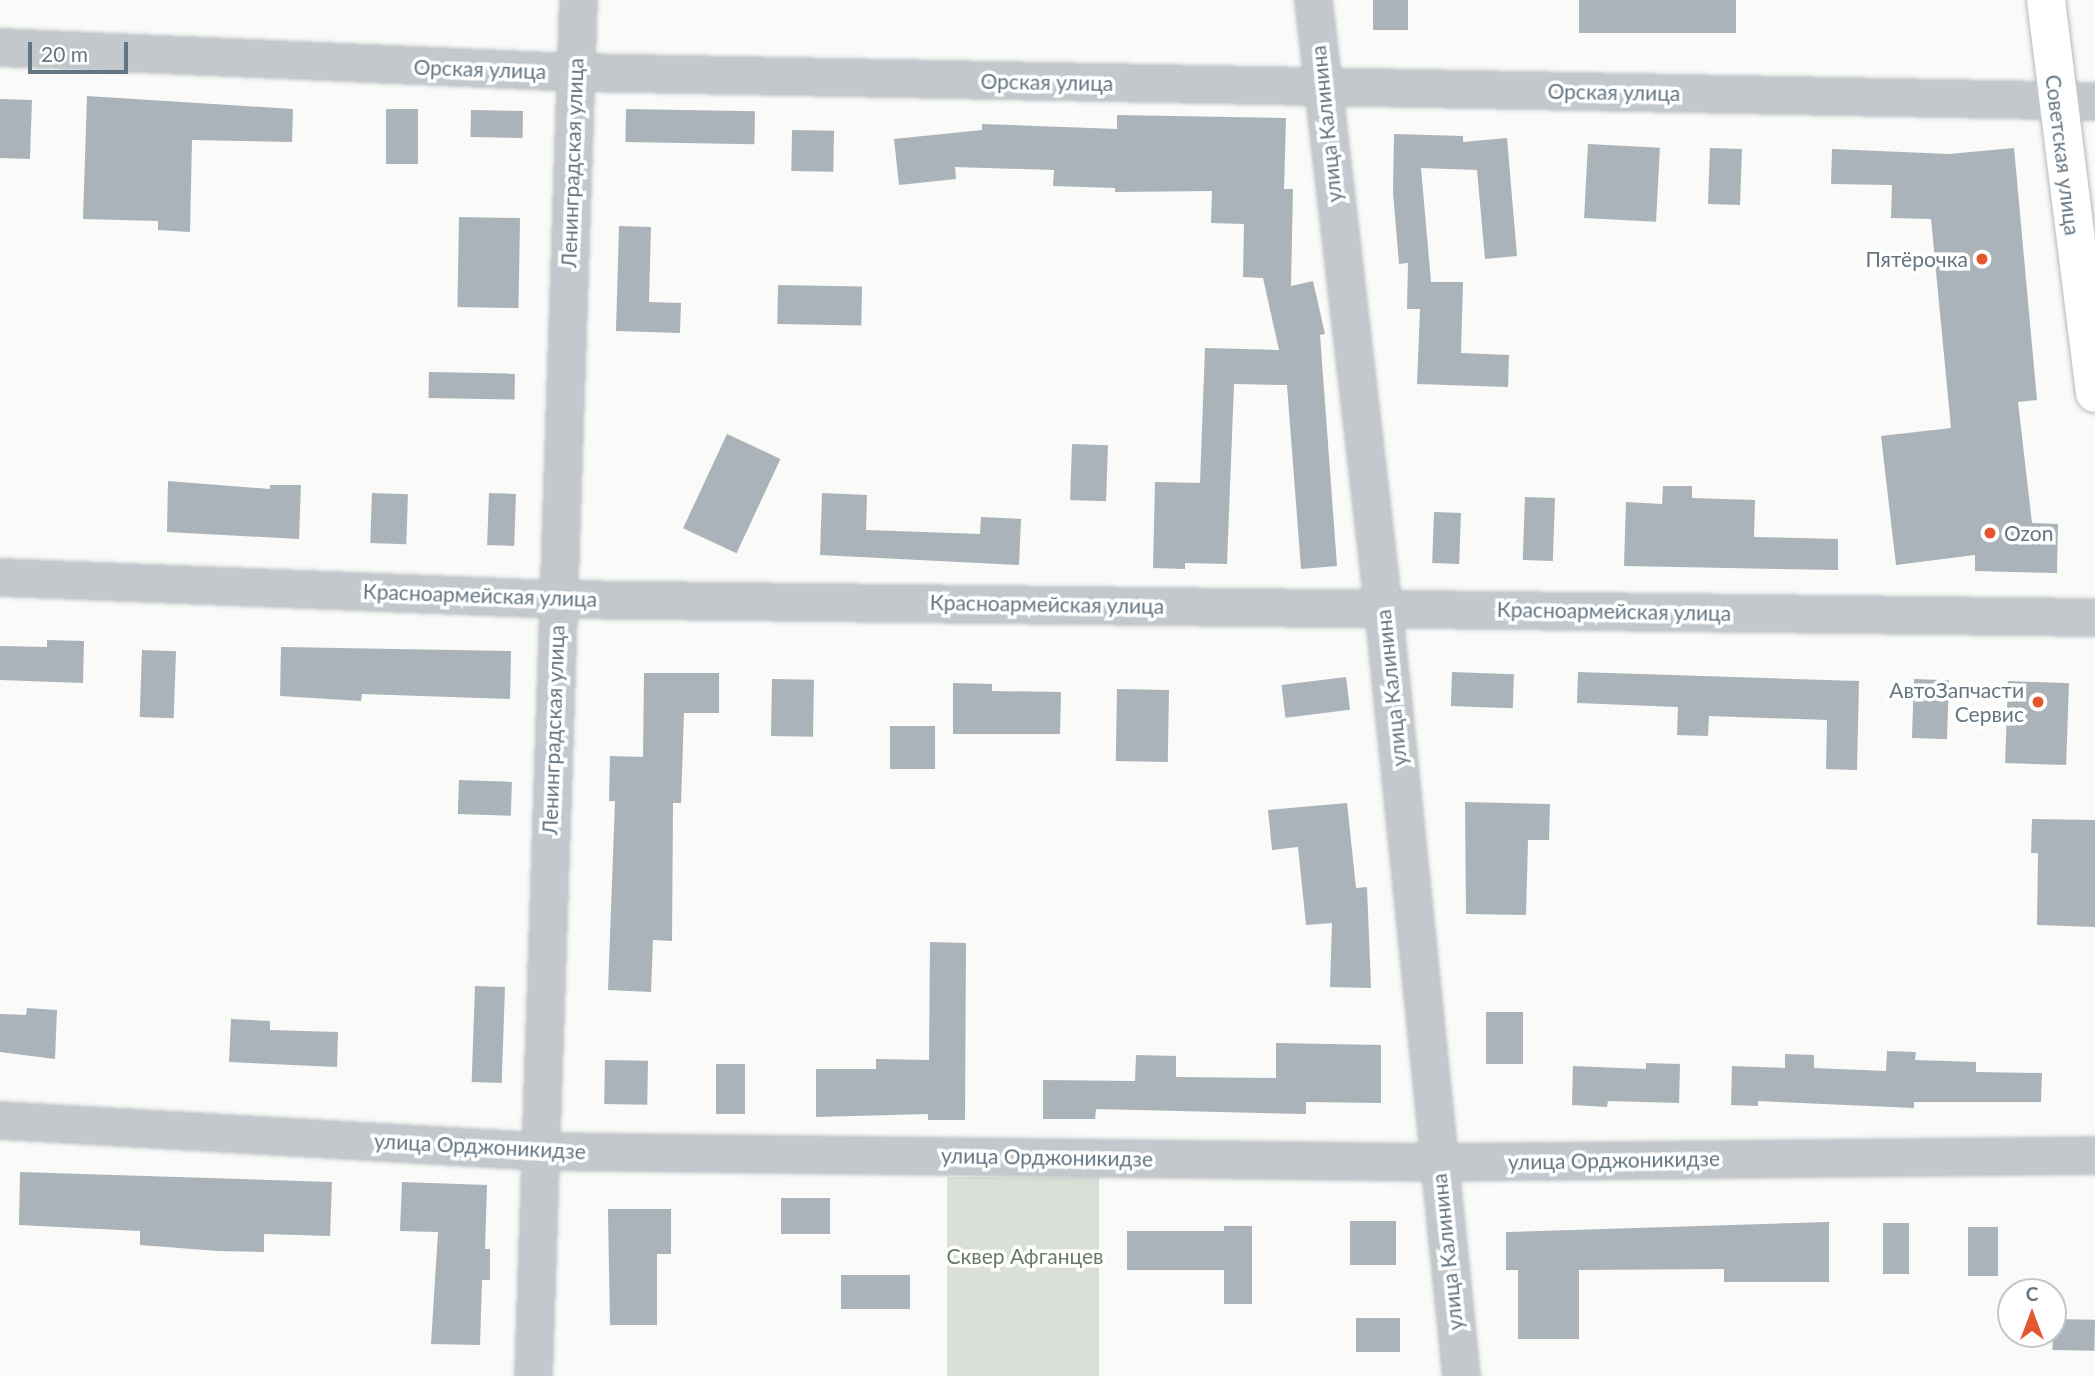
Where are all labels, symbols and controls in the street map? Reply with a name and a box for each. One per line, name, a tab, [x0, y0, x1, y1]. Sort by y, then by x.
scale bar	[32, 28, 131, 72]
text: 20 m	[41, 41, 88, 66]
street label: улица Калинина	[1305, 44, 1347, 204]
street label: Орская улица	[413, 54, 547, 84]
street label: Ленинградская улица	[556, 58, 588, 268]
street label: Орская улица	[980, 68, 1114, 96]
street label: Советская улица	[2041, 73, 2085, 237]
street label: Орская улица	[1547, 78, 1681, 106]
place label: Пятёрочка	[1865, 246, 1968, 272]
marker: Пятёрочка	[1974, 251, 1990, 267]
place label: Ozon	[2004, 520, 2053, 546]
marker: Ozon	[1982, 525, 1998, 541]
street label: Красноармейская улица	[362, 578, 598, 612]
street label: Красноармейская улица	[930, 589, 1164, 619]
street label: Красноармейская улица	[1497, 596, 1731, 626]
street label: улица Калинина	[1370, 608, 1412, 768]
street label: Ленинградская улица	[537, 625, 569, 835]
place label: АвтоЗапчасти Сервис	[1889, 677, 2024, 727]
marker: АвтоЗапчасти Сервис	[2030, 694, 2046, 710]
street label: улица Орджоникидзе	[373, 1128, 587, 1164]
street label: улица Орджоникидзе	[941, 1143, 1153, 1171]
street label: улица Орджоникидзе	[1508, 1146, 1720, 1174]
street label: улица Калинина	[1426, 1172, 1468, 1332]
park label: Сквер Афганцев	[946, 1243, 1104, 1269]
north arrow	[1997, 1278, 2067, 1348]
text: С	[2026, 1282, 2038, 1305]

